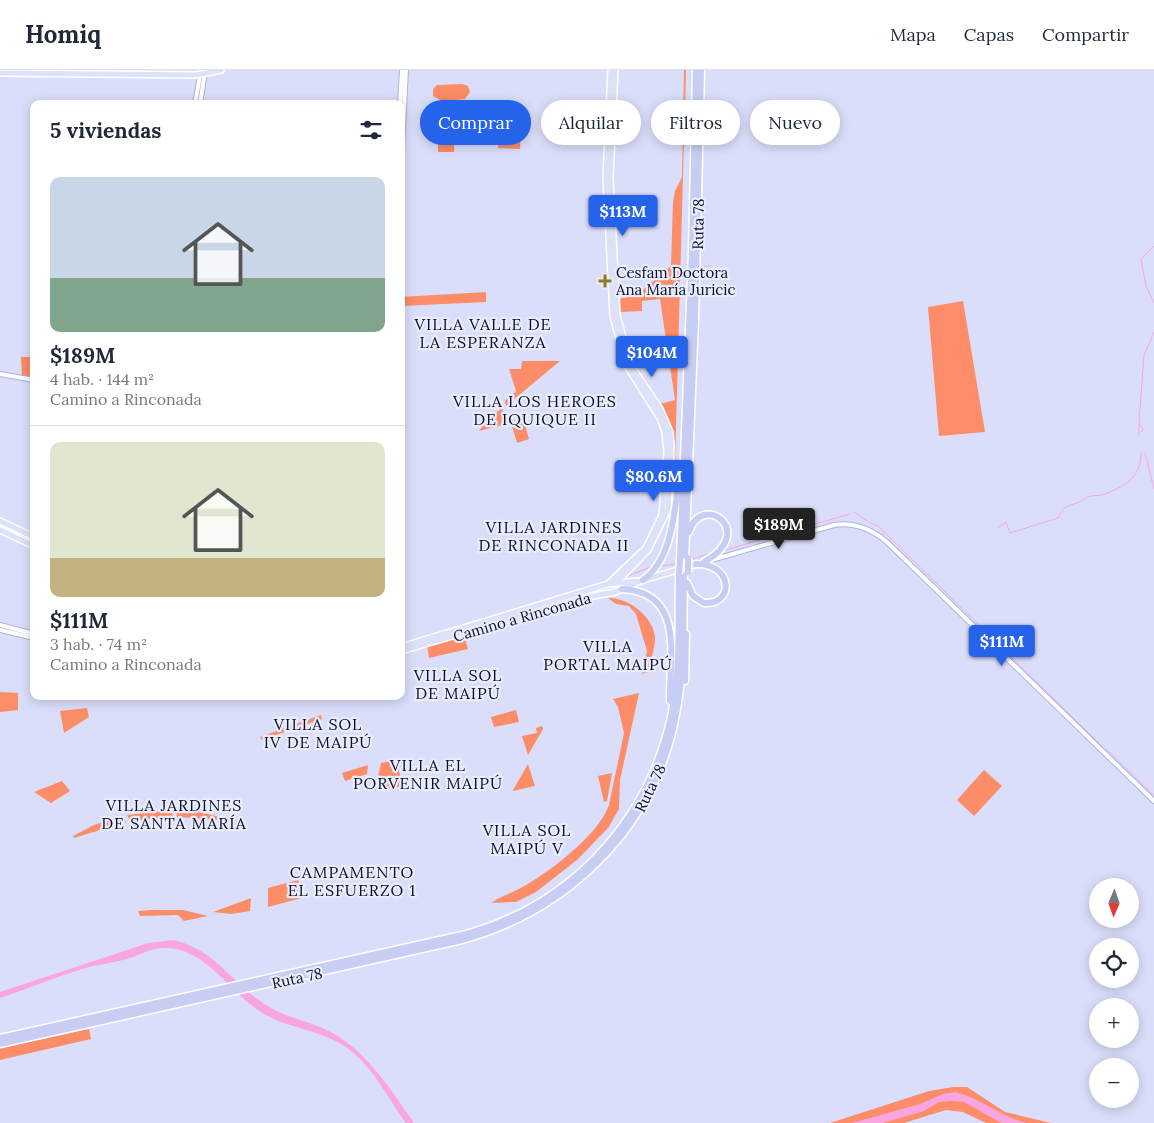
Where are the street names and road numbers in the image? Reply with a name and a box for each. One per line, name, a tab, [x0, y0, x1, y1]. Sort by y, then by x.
street label: Ruta 78	[688, 198, 708, 250]
street label: Camino a Rinconada	[451, 588, 593, 646]
street label: Ruta 78	[630, 761, 670, 815]
street label: Ruta 78	[270, 963, 324, 993]

